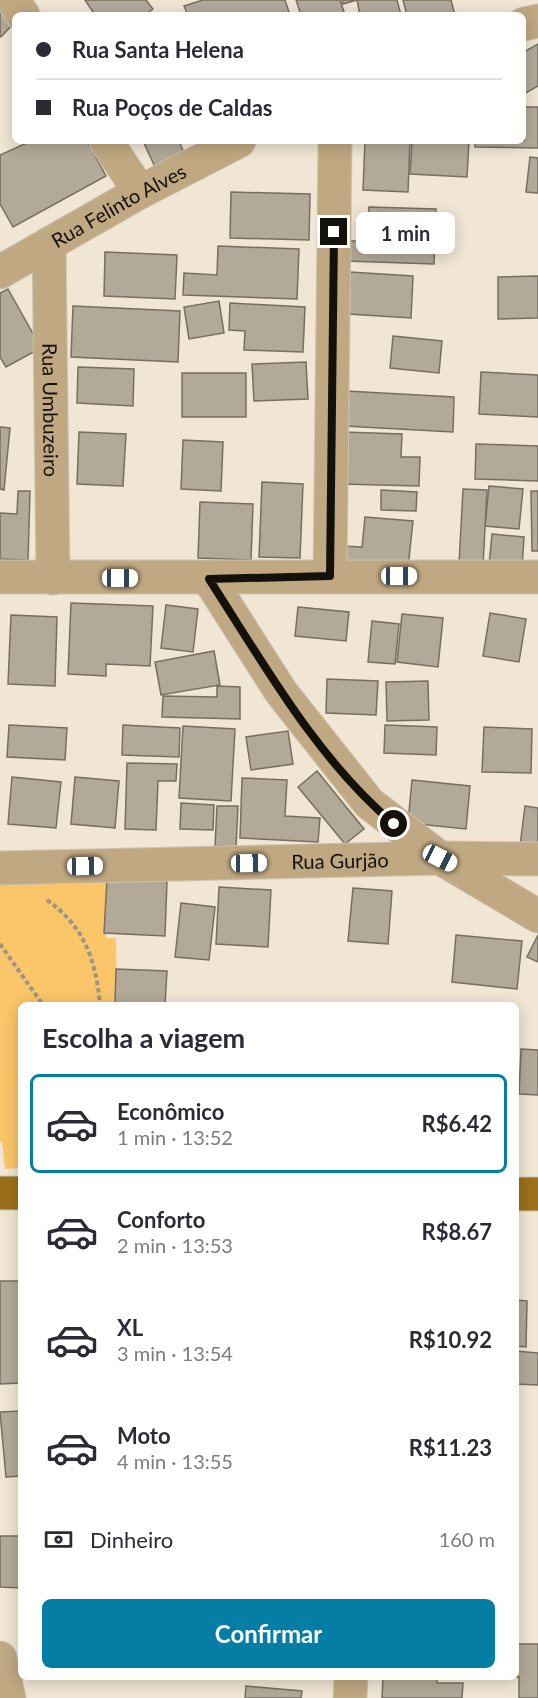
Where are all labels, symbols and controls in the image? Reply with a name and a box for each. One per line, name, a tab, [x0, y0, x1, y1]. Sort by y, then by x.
text: Rua Santa Helena	[72, 36, 244, 63]
text: Rua Poços de Caldas	[72, 94, 273, 121]
street label: Rua Felinto Alves	[47, 158, 190, 252]
callout: 1 min	[355, 211, 454, 253]
route end	[320, 218, 347, 245]
text: 1 min	[381, 221, 430, 245]
street label: Rua Umbuzeiro	[38, 343, 64, 477]
car	[381, 567, 417, 585]
car	[102, 569, 138, 587]
route start	[380, 810, 407, 837]
car	[420, 842, 460, 874]
street label: Rua Gurjão	[291, 847, 389, 873]
car	[231, 854, 267, 872]
car	[67, 857, 103, 875]
text: Escolha a viagem	[42, 1021, 245, 1054]
icon: car	[45, 1097, 99, 1151]
text: Econômico	[117, 1098, 224, 1125]
text: R$6.42	[422, 1110, 492, 1137]
text: 1 min · 13:52	[117, 1125, 233, 1149]
icon: car	[45, 1205, 99, 1259]
text: Conforto	[117, 1206, 205, 1233]
text: R$8.67	[422, 1218, 492, 1245]
text: 2 min · 13:53	[117, 1233, 233, 1257]
icon: car	[45, 1313, 99, 1367]
text: XL	[117, 1314, 143, 1341]
text: R$10.92	[409, 1326, 492, 1353]
text: 3 min · 13:54	[117, 1341, 233, 1365]
icon: car	[45, 1421, 99, 1475]
text: Moto	[117, 1422, 171, 1449]
text: R$11.23	[409, 1434, 492, 1461]
text: 4 min · 13:55	[117, 1449, 233, 1473]
icon: cash	[42, 1523, 75, 1556]
text: Dinheiro	[90, 1526, 173, 1553]
text: 160 m	[439, 1527, 495, 1551]
button: Confirmar	[42, 1599, 495, 1668]

